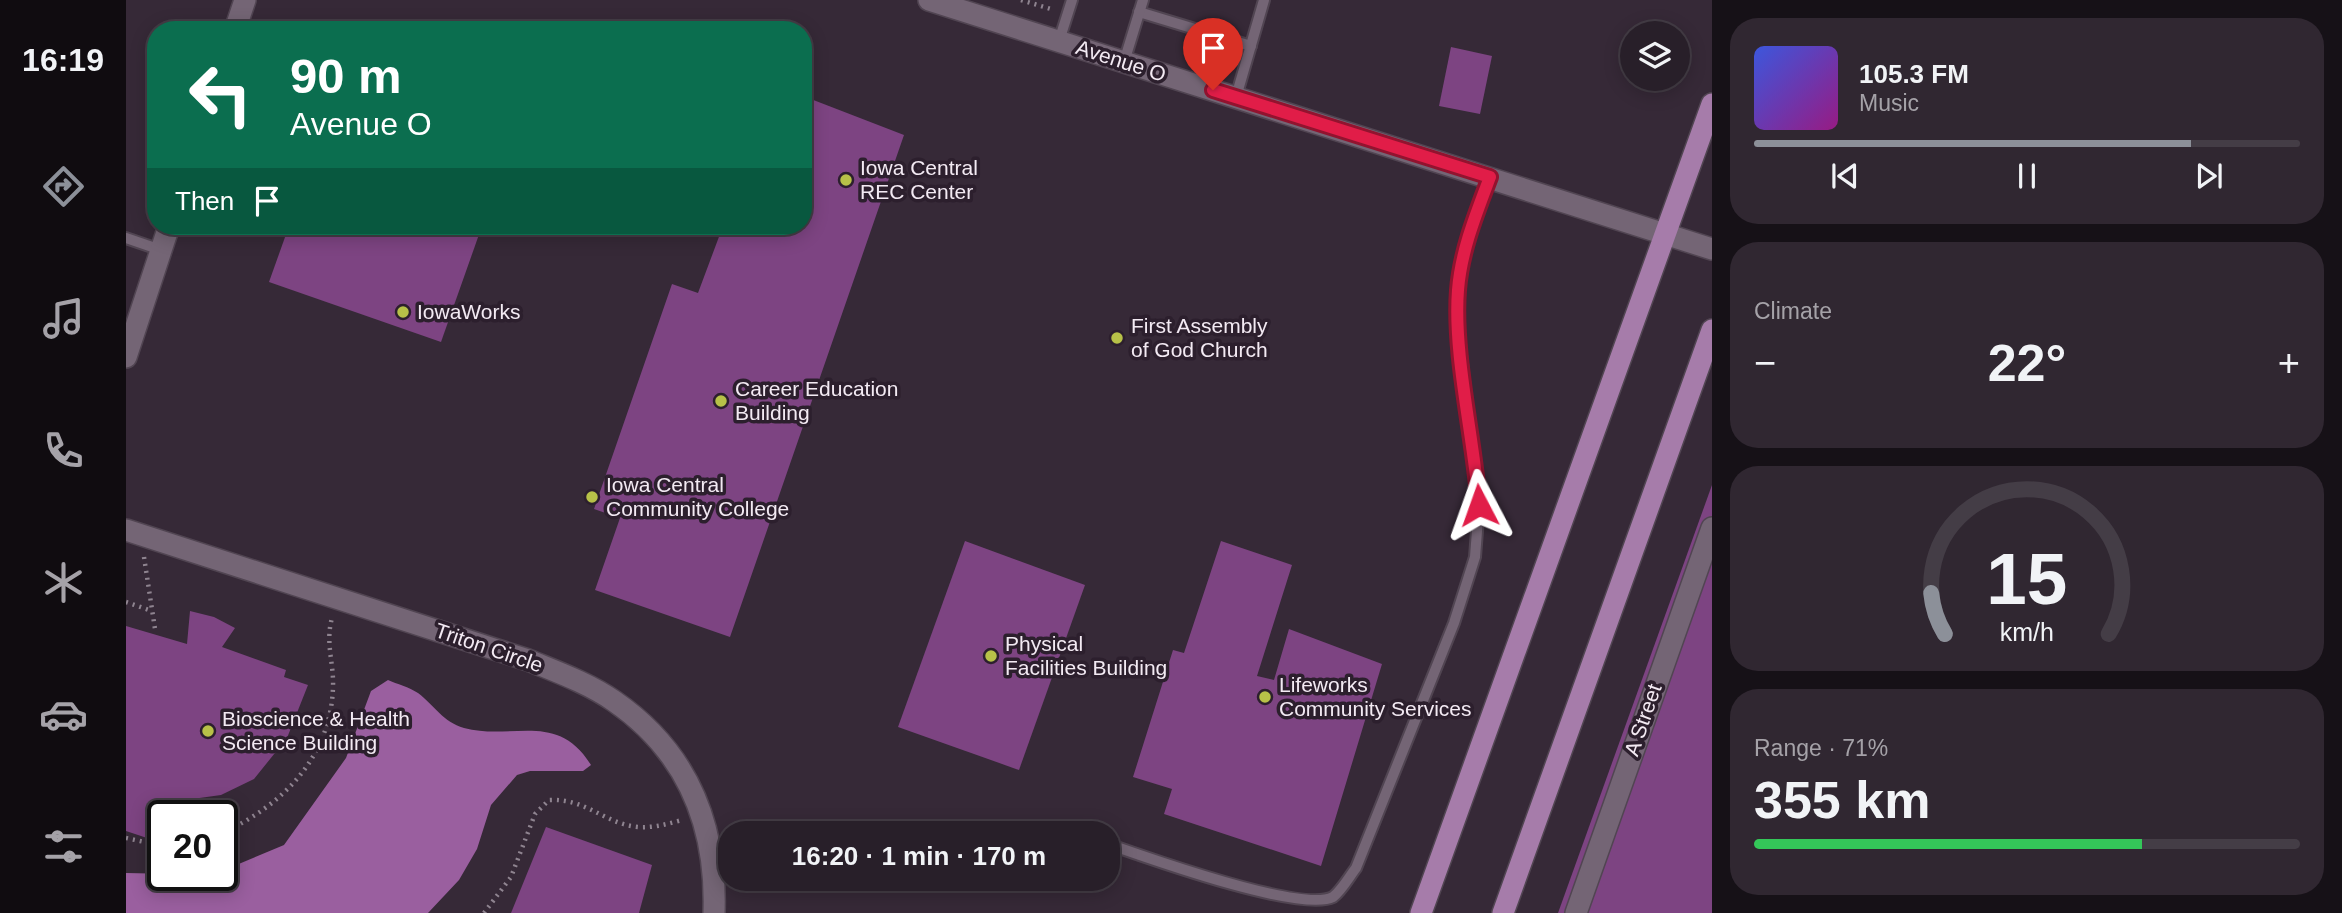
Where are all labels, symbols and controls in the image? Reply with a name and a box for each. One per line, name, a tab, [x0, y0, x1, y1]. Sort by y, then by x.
pin	[1183, 18, 1243, 90]
map controls	[1620, 21, 1690, 91]
button: layers	[1620, 21, 1690, 91]
icon: arrive	[1194, 29, 1232, 67]
street label: Avenue O	[1073, 35, 1169, 86]
text: 16:19	[22, 42, 104, 78]
icon: left	[175, 49, 266, 140]
text: 90 m	[290, 49, 402, 103]
text: 105.3 FM	[1859, 59, 1969, 89]
text: Music	[1859, 90, 1919, 116]
text: Avenue O	[290, 106, 432, 142]
place label: Iowa Central REC Center	[860, 156, 978, 203]
icon: previous	[1826, 157, 1864, 195]
icon: pause	[2008, 157, 2046, 195]
icon: next	[2190, 157, 2228, 195]
icon: directions	[39, 162, 88, 211]
marker: Iowa Central REC Center	[838, 172, 854, 188]
icon: arrive	[248, 182, 286, 220]
text: Then	[175, 186, 234, 216]
icon: music	[39, 294, 88, 343]
text: Climate	[1754, 298, 1832, 324]
place label: IowaWorks	[417, 300, 520, 323]
marker: IowaWorks	[395, 304, 411, 320]
place label: First Assembly of God Church	[1131, 314, 1268, 361]
marker: First Assembly of God Church	[1109, 330, 1125, 346]
text: 22°	[1988, 334, 2066, 392]
text: −	[1754, 342, 1776, 384]
text: +	[2278, 342, 2300, 384]
place label: Career Education Building	[735, 377, 898, 424]
marker: Career Education Building	[713, 393, 729, 409]
icon: phone	[39, 426, 88, 475]
position arrow	[1442, 468, 1516, 542]
place label: Iowa Central Community College	[606, 473, 789, 520]
marker: Iowa Central Community College	[584, 489, 600, 505]
text: 15	[1987, 539, 2067, 620]
icon: climate	[39, 558, 88, 607]
street label: Triton Circle	[432, 618, 546, 677]
text: km/h	[2000, 618, 2054, 646]
place label: Physical Facilities Building	[1005, 632, 1167, 679]
marker: Physical Facilities Building	[983, 648, 999, 664]
place label: Lifeworks Community Services	[1279, 673, 1472, 720]
street label: A Street	[1619, 681, 1666, 759]
marker: Lifeworks Community Services	[1257, 689, 1273, 705]
icon: car	[39, 690, 88, 739]
place label: Bioscience & Health Science Building	[222, 707, 410, 754]
marker: Bioscience & Health Science Building	[200, 723, 216, 739]
text: Range · 71%	[1754, 735, 1888, 761]
text: 355 km	[1754, 771, 1930, 829]
speed limit sign: 20	[147, 800, 238, 891]
icon: filters	[39, 822, 88, 871]
text: 16:20 · 1 min · 170 m	[792, 841, 1046, 871]

